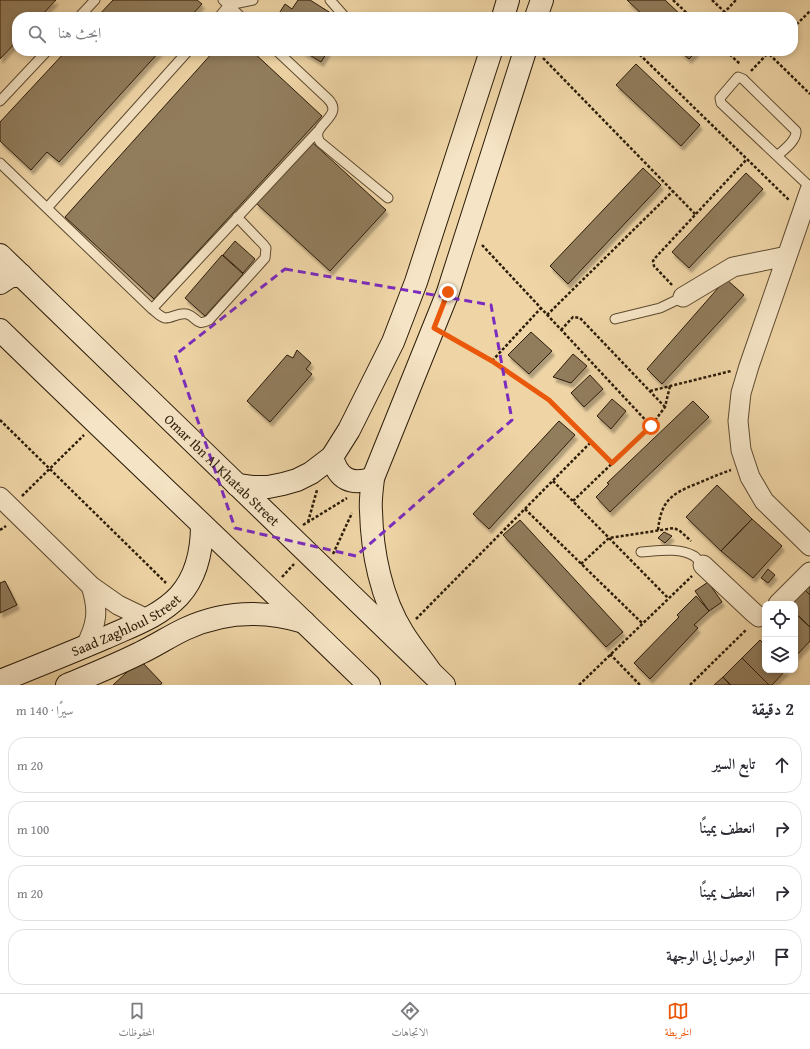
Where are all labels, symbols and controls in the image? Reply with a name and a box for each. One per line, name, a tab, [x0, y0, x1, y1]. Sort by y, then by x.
search box	[12, 12, 798, 56]
text: ابحث هنا	[58, 22, 101, 43]
icon: search	[26, 23, 48, 45]
route end	[439, 283, 457, 301]
street label: Omar Ibn Al Khatab Street	[160, 409, 284, 531]
route start	[642, 417, 660, 435]
street label: Saad Zaghloul Street	[68, 589, 186, 661]
map controls	[762, 601, 798, 673]
button: locate	[762, 601, 798, 637]
button: layers	[762, 637, 798, 673]
text: 2 دقيقة	[752, 696, 794, 721]
text: سيرًا · 140 m	[16, 701, 74, 720]
text: تابع السير	[713, 753, 755, 774]
icon: ahead	[771, 754, 793, 776]
text: 20 m	[17, 756, 43, 775]
text: انعطف يمينًا	[699, 817, 755, 838]
icon: right	[771, 818, 793, 840]
text: 100 m	[17, 820, 49, 839]
text: انعطف يمينًا	[699, 881, 755, 902]
icon: right	[771, 882, 793, 904]
text: 20 m	[17, 884, 43, 903]
text: الوصول إلى الوجهة	[666, 945, 755, 966]
icon: arrive	[771, 946, 793, 968]
tab: المحفوظات	[118, 1000, 155, 1043]
tab: الاتجاهات	[391, 1000, 428, 1043]
tab: الخريطة	[665, 1000, 692, 1043]

